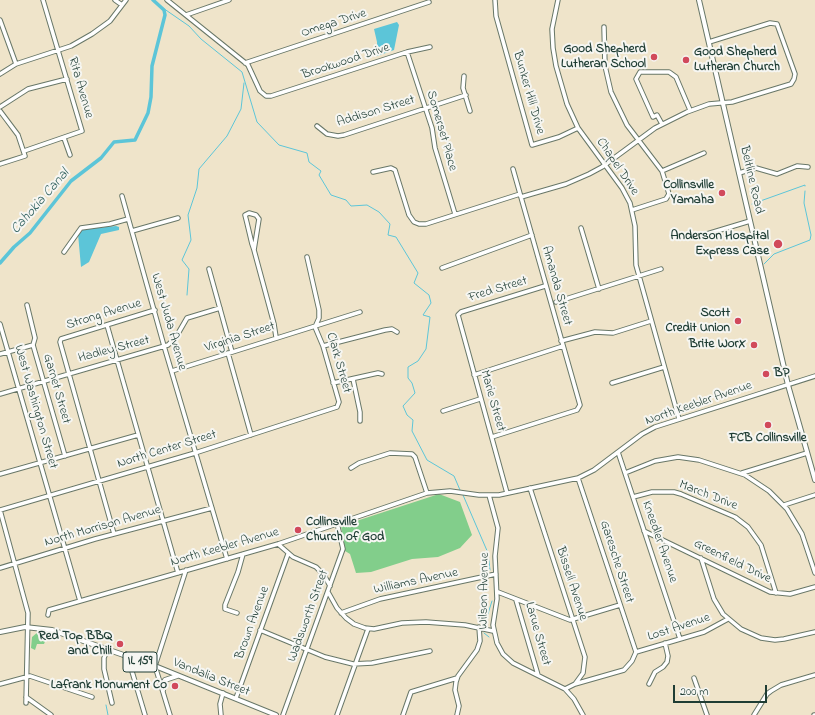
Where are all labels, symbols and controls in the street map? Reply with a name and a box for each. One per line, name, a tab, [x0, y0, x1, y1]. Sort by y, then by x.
street label: Omega Drive	[299, 6, 369, 42]
street label: Brookwood Drive	[300, 40, 392, 84]
place label: Good Shepherd Lutheran School	[561, 42, 646, 73]
place label: Good Shepherd Lutheran Church	[694, 45, 780, 76]
street label: Bunker Hill Drive	[509, 50, 547, 136]
marker: Good Shepherd Lutheran School	[649, 52, 659, 62]
marker: Good Shepherd Lutheran Church	[681, 55, 691, 65]
street label: Rita Avenue	[64, 56, 96, 120]
street label: Somerset Place	[422, 89, 460, 173]
street label: Addison Street	[335, 93, 417, 131]
street label: Chapel Drive	[592, 135, 642, 199]
street label: Beltline Road	[736, 144, 766, 216]
water label: Cahokia Canal	[8, 166, 74, 238]
place label: Collinsville Yamaha	[663, 178, 714, 209]
marker: Collinsville Yamaha	[717, 188, 727, 198]
place label: Anderson Hospital Express Case	[670, 229, 769, 260]
marker: Anderson Hospital Express Case	[772, 238, 784, 250]
street label: Amanda Street	[537, 245, 575, 327]
street label: West Juda Avenue	[147, 272, 189, 372]
street label: Fred Street	[467, 274, 529, 306]
street label: Strong Avenue	[64, 296, 144, 334]
place label: Scott Credit Union	[666, 306, 730, 337]
marker: Scott Credit Union	[733, 316, 743, 326]
street label: Virginia Street	[203, 319, 277, 357]
street label: Clark Street	[322, 331, 354, 395]
street label: Hadley Street	[77, 333, 151, 367]
place label: Brite WorX	[689, 337, 746, 353]
marker: Brite WorX	[749, 340, 759, 350]
street label: West Washington Street	[10, 343, 60, 471]
street label: Garnet Street	[39, 352, 73, 426]
place label: BP	[774, 366, 789, 382]
street label: Marie Street	[476, 369, 508, 433]
marker: BP	[761, 369, 771, 379]
street label: North Keebler Avenue	[644, 378, 754, 430]
marker: FCB Collinsville	[763, 420, 773, 430]
street label: North Center Street	[115, 427, 219, 473]
place label: FCB Collinsville	[729, 431, 807, 447]
street label: March Drive	[677, 478, 739, 514]
street label: Kneedler Avenue	[638, 499, 680, 585]
street label: North Morrison Avenue	[43, 503, 163, 551]
place label: Collinsville Church of God	[306, 515, 384, 546]
street label: Garesche Street	[595, 519, 637, 605]
street label: North Keebler Avenue	[169, 525, 281, 571]
marker: Collinsville Church of God	[293, 525, 303, 535]
street label: Greenfield Drive	[691, 537, 773, 587]
street label: Bissell Avenue	[552, 545, 590, 623]
street label: Wilson Avenue	[477, 552, 493, 630]
street label: Williams Avenue	[373, 565, 459, 599]
street label: Wadsworth Street	[285, 568, 333, 664]
street label: Brown Avenue	[233, 584, 273, 662]
street label: Larue Street	[521, 601, 553, 667]
street label: Lost Avenue	[646, 611, 712, 645]
place label: Red Top BBQ and Chili	[39, 629, 112, 660]
marker: Red Top BBQ and Chili	[115, 639, 125, 649]
road number: IL 159	[123, 652, 157, 672]
street label: Vandalia Street	[170, 656, 252, 700]
scale bar	[675, 677, 769, 703]
place label: Lafrank Monument Co	[51, 678, 167, 694]
marker: Lafrank Monument Co	[170, 681, 180, 691]
text: 200 m	[680, 683, 709, 701]

